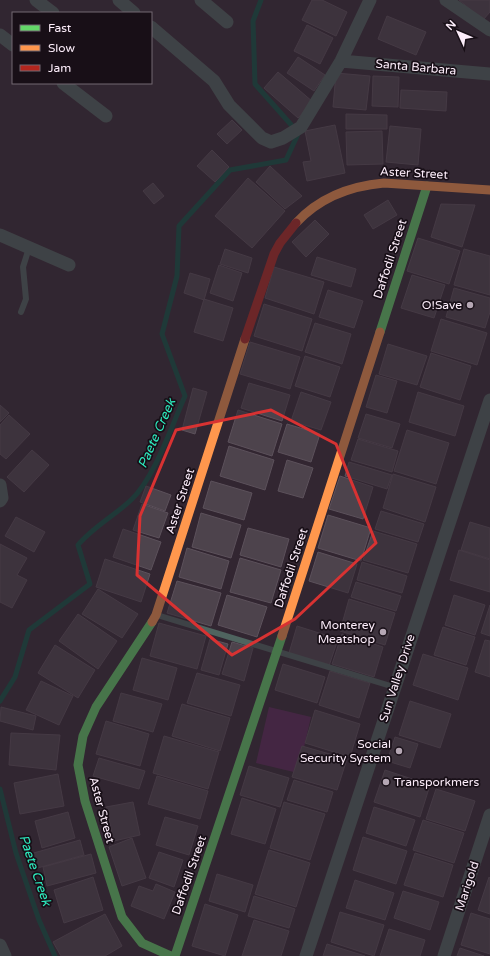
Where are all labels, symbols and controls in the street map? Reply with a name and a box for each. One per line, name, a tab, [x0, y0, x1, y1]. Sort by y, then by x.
legend	[12, 12, 152, 84]
north arrow	[438, 12, 478, 52]
text: N	[443, 18, 459, 33]
text: Fast	[48, 21, 72, 35]
text: Slow	[48, 41, 75, 55]
street label: Santa Barbara	[375, 56, 457, 78]
text: Jam	[48, 61, 71, 75]
street label: Aster Street	[380, 164, 449, 182]
street label: Daffodil Street	[371, 217, 410, 300]
place label: O!Save	[422, 298, 462, 312]
marker: O!Save	[465, 300, 475, 310]
water label: Paete Creek	[135, 395, 180, 471]
street label: Aster Street	[163, 466, 197, 535]
street label: Daffodil Street	[272, 526, 311, 609]
place label: Monterey Meatshop	[318, 618, 376, 646]
marker: Monterey Meatshop	[378, 627, 388, 637]
street label: Sun Valley Drive	[376, 632, 418, 724]
place label: Social Security System	[300, 737, 391, 765]
marker: Social Security System	[394, 746, 404, 756]
street label: Aster Street	[86, 775, 118, 845]
place label: Transporkmers	[394, 775, 479, 789]
marker: Transporkmers	[381, 777, 391, 787]
water label: Paete Creek	[15, 833, 55, 909]
street label: Daffodil Street	[169, 833, 209, 916]
street label: Marigold	[452, 859, 482, 913]

